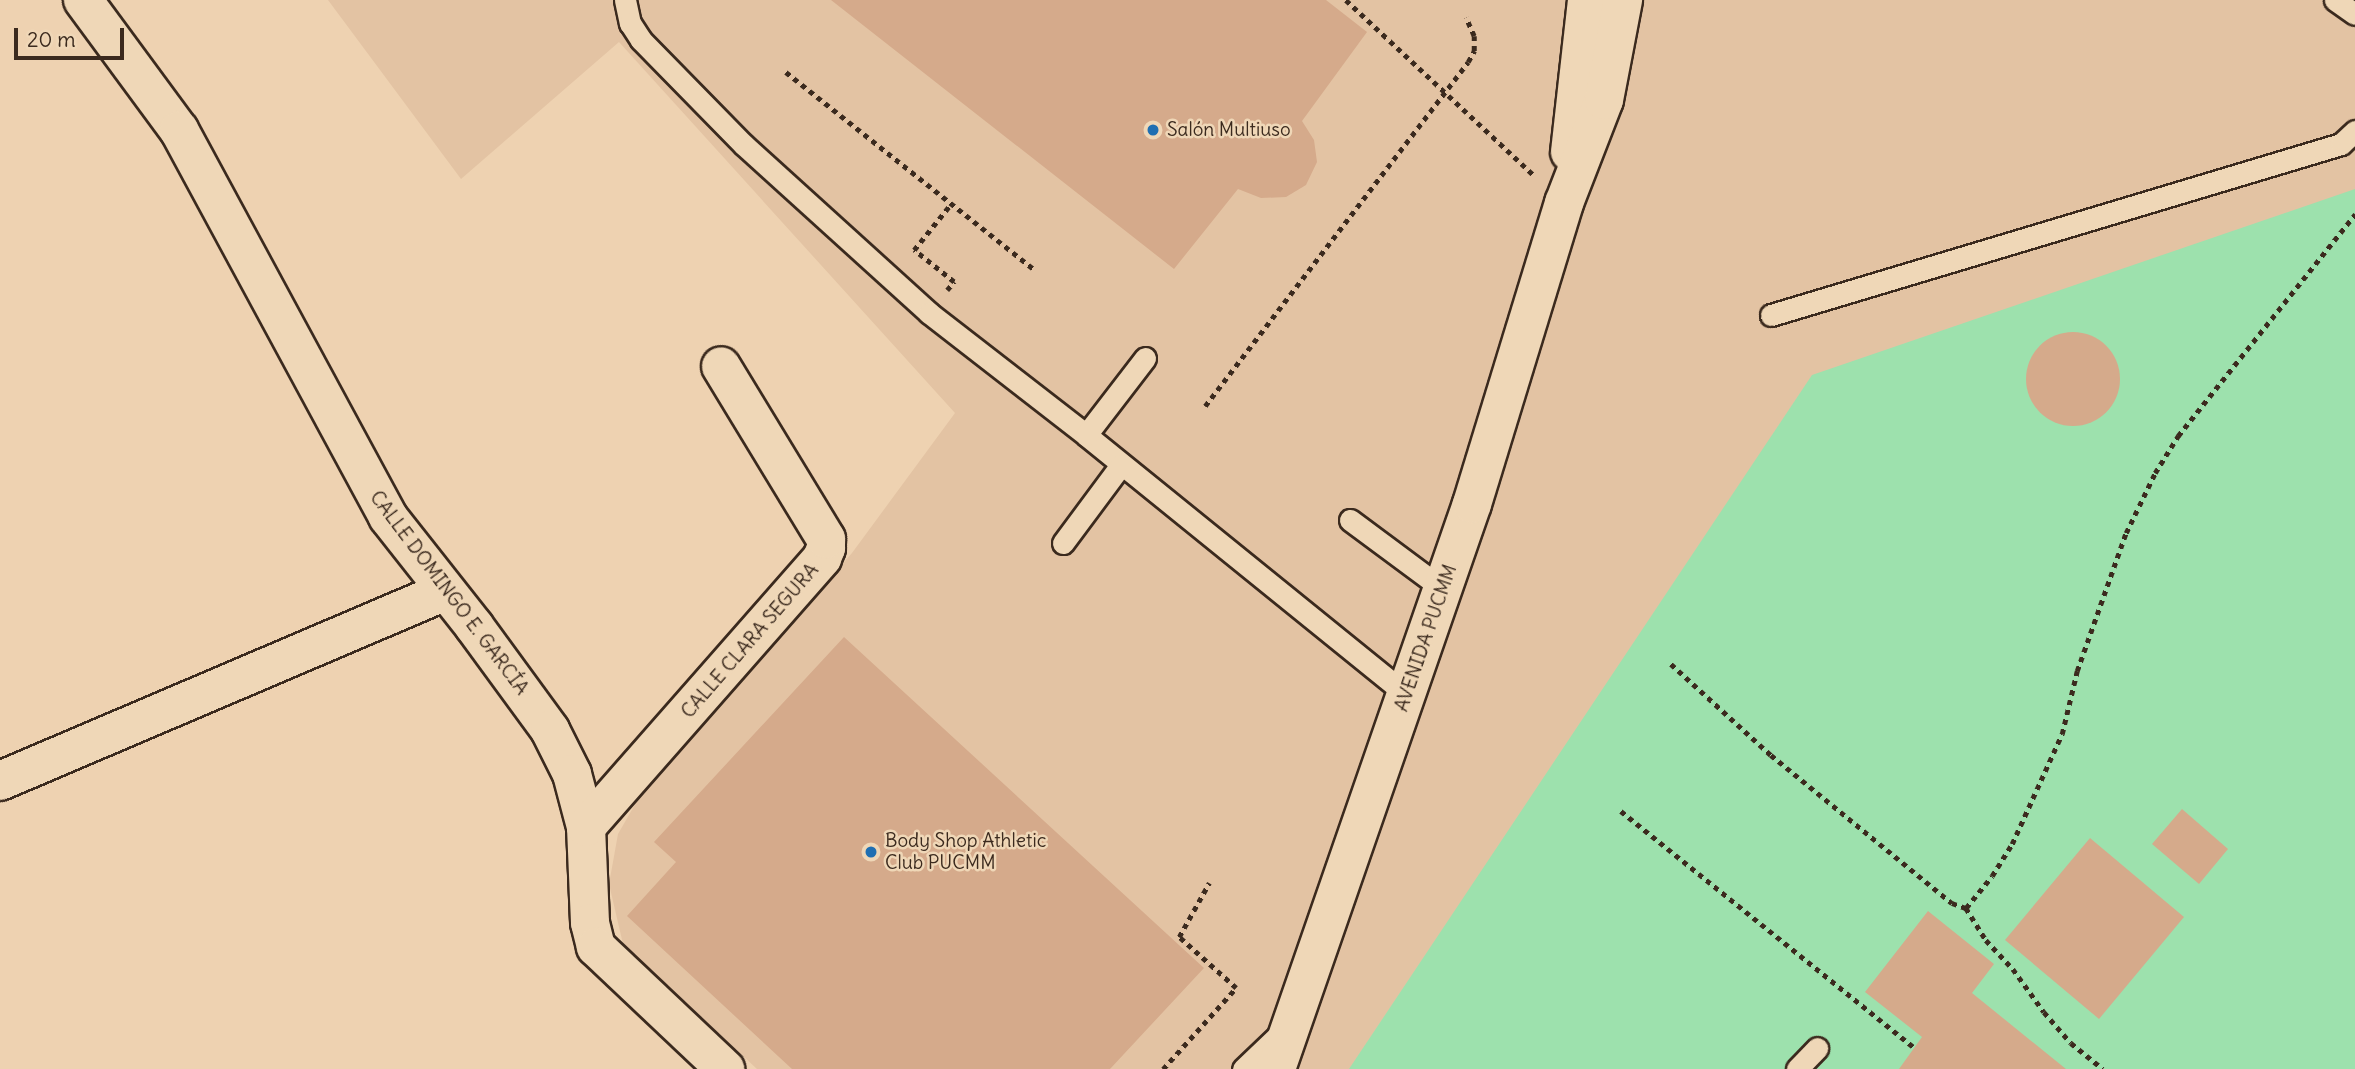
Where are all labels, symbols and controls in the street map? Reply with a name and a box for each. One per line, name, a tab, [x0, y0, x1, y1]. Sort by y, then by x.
scale bar	[18, 14, 128, 58]
text: 20 m	[27, 26, 76, 53]
place label: Salón Multiuso	[1167, 119, 1291, 141]
marker: Salón Multiuso	[1145, 122, 1161, 138]
street label: CALLE DOMINGO E. GARCÍA	[365, 486, 533, 700]
street label: CALLE CLARA SEGURA	[677, 559, 823, 723]
street label: AVENIDA PUCMM	[1390, 561, 1462, 715]
place label: Body Shop Athletic Club PUCMM	[885, 830, 1046, 874]
marker: Body Shop Athletic Club PUCMM	[863, 844, 879, 860]

